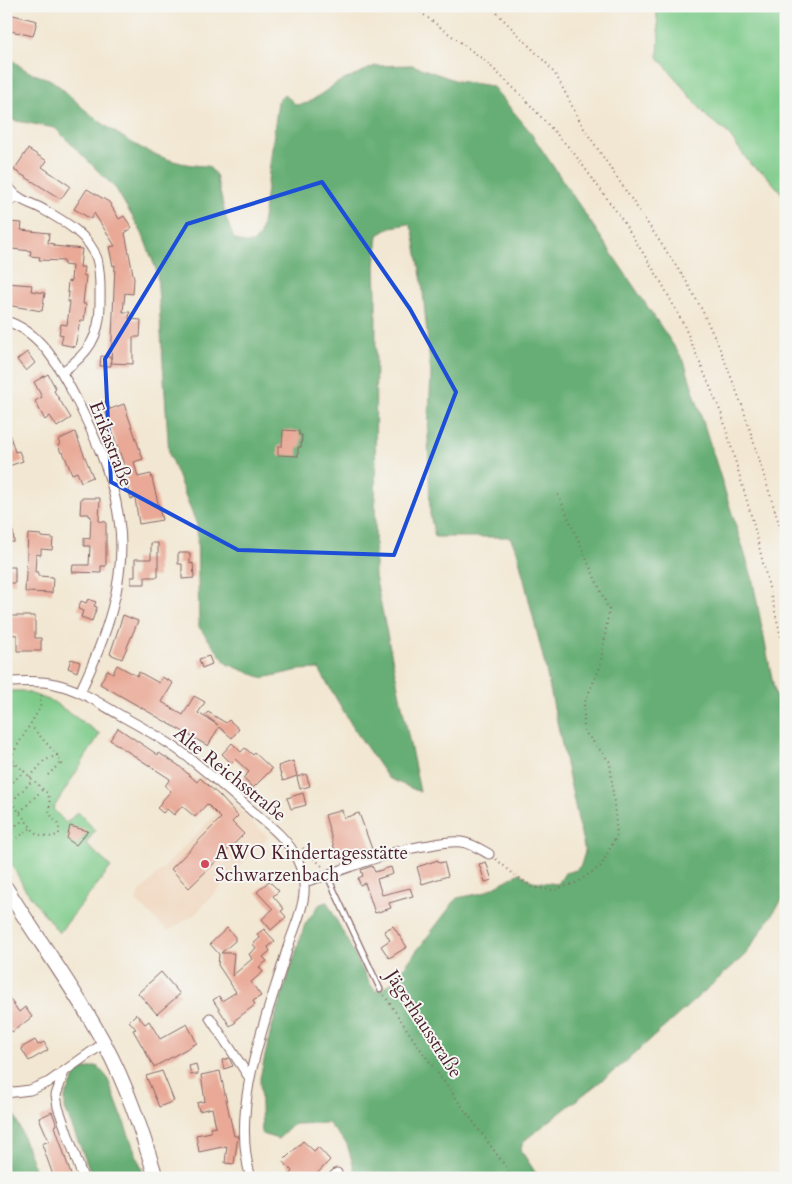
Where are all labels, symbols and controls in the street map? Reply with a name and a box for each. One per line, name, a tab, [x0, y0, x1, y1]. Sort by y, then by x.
street label: Erikastraße	[83, 397, 139, 491]
street label: Alte Reichsstraße	[168, 720, 292, 828]
place label: AWO Kindertagesstätte Schwarzenbach	[215, 840, 408, 888]
marker: AWO Kindertagesstätte Schwarzenbach	[199, 858, 211, 870]
street label: Jägerhausstraße	[378, 962, 469, 1083]

